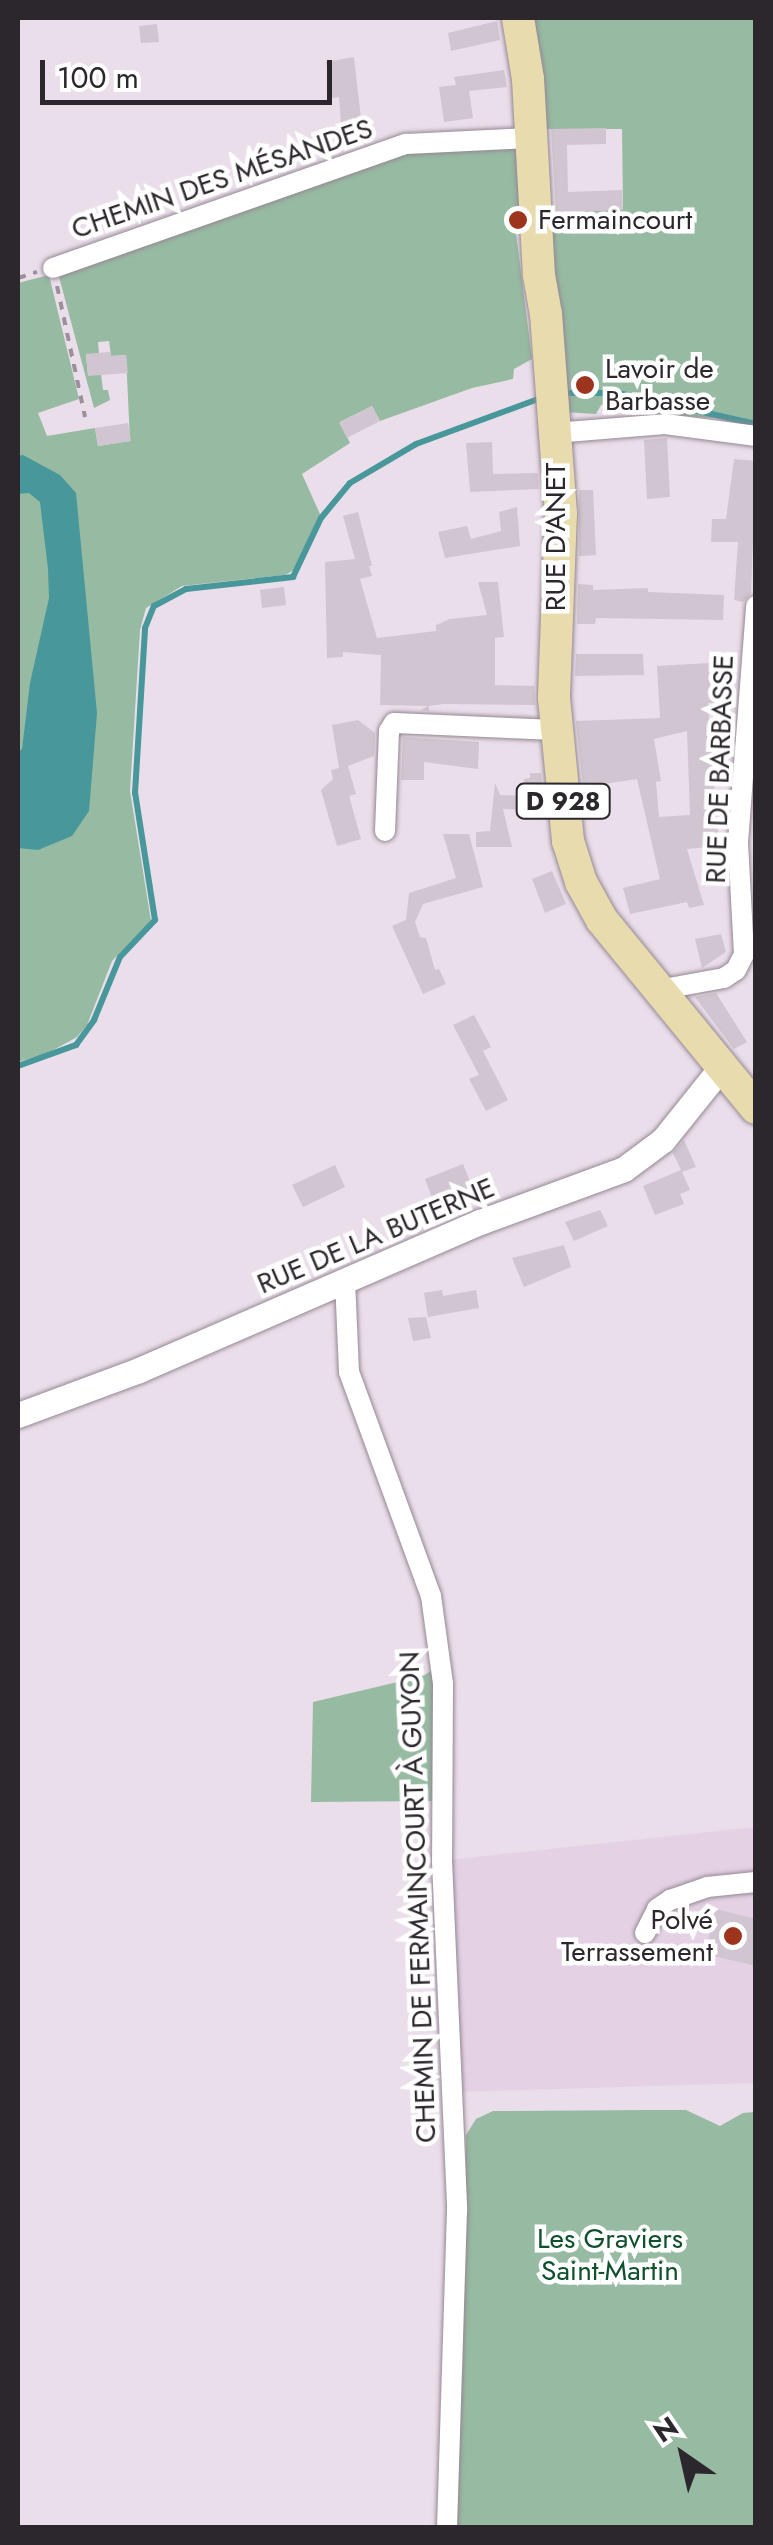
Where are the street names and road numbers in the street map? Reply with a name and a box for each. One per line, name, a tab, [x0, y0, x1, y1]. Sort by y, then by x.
street label: CHEMIN DES MÉSANDES	[67, 112, 377, 246]
street label: RUE D'ANET	[539, 463, 573, 611]
street label: RUE DE BARBASSE	[699, 654, 741, 884]
road number: D 928	[516, 781, 610, 821]
street label: RUE DE LA BUTERNE	[252, 1171, 500, 1301]
street label: CHEMIN DE FERMAINCOURT À GUYON	[393, 1651, 443, 2143]

